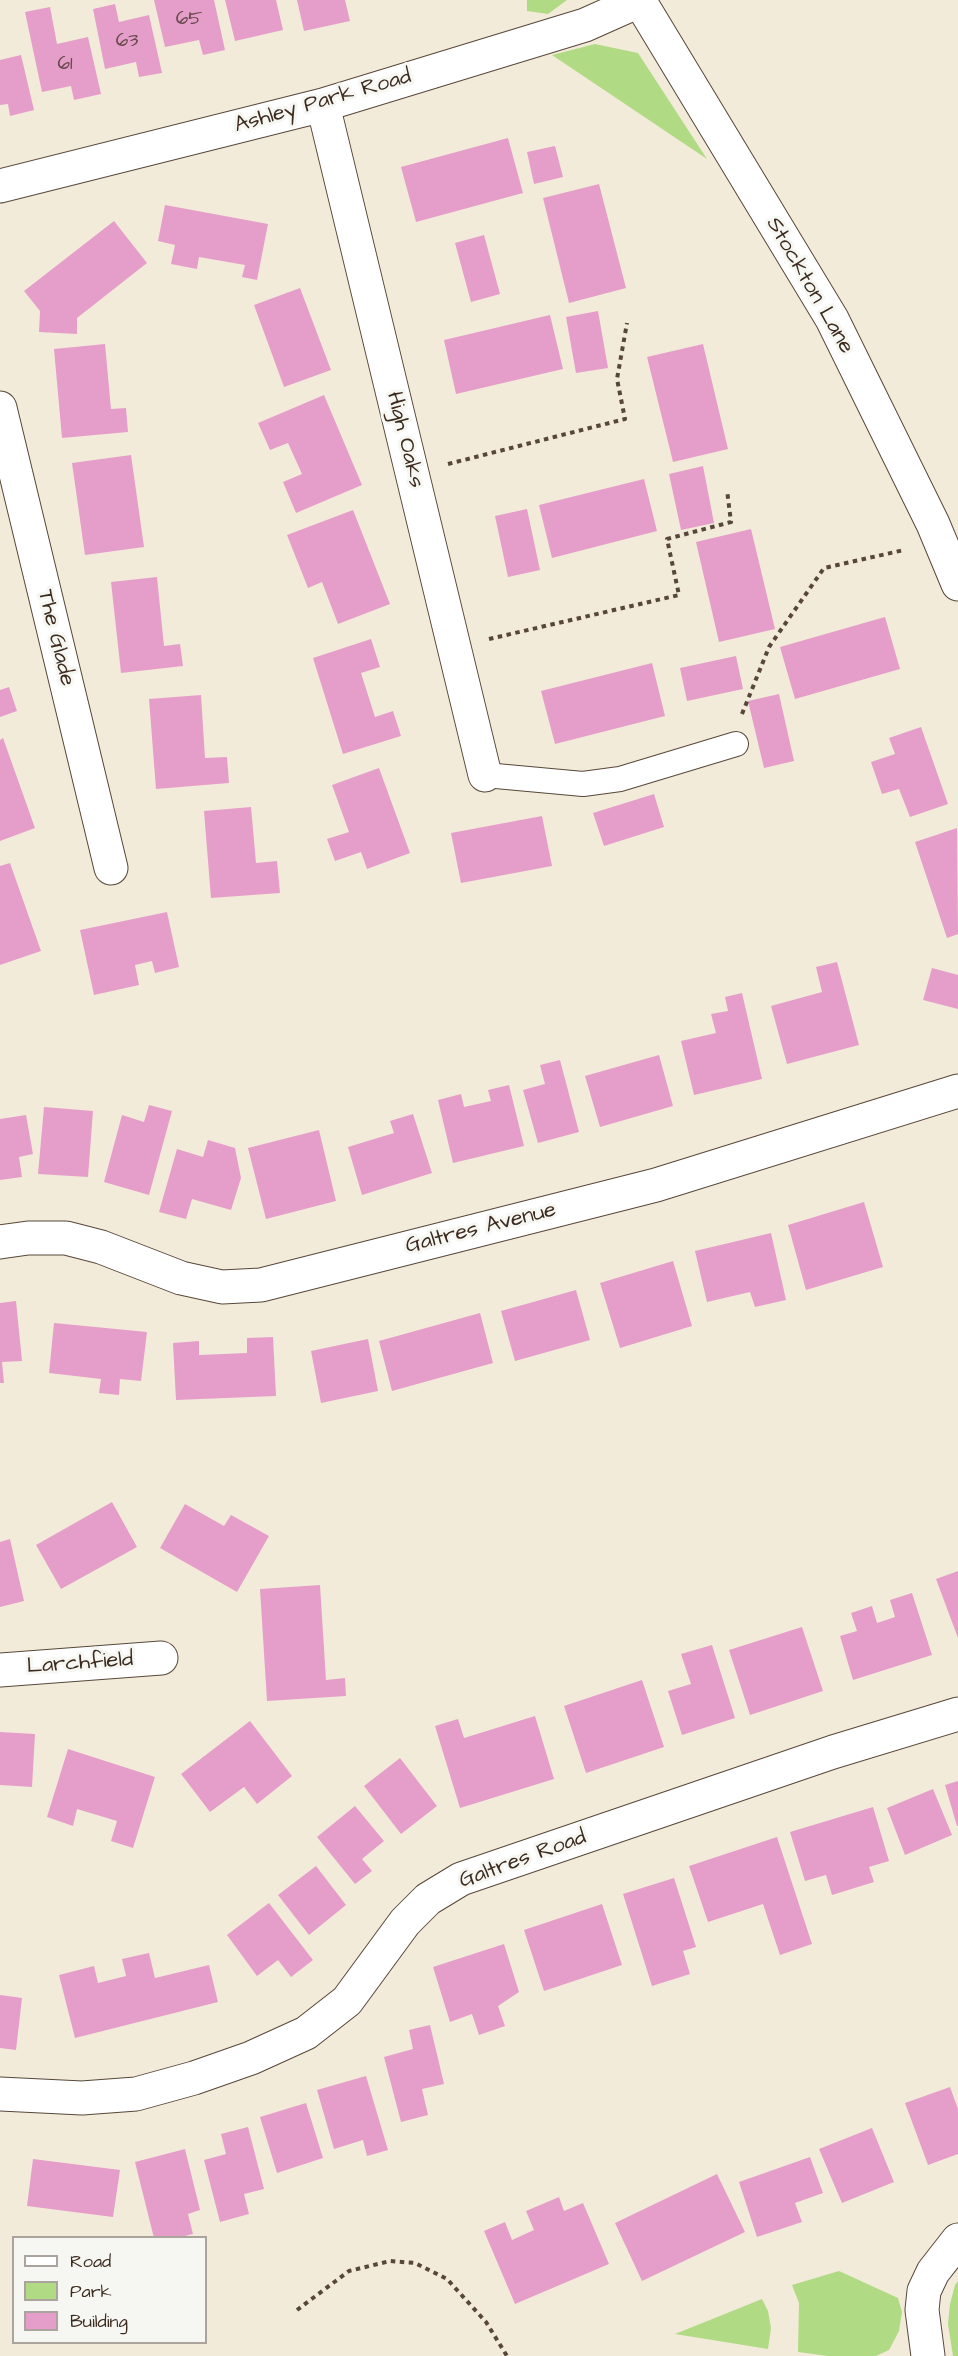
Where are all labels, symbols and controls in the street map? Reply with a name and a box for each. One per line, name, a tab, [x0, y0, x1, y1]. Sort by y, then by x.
house number: 65	[176, 8, 202, 32]
house number: 63	[116, 30, 138, 54]
house number: 61	[57, 53, 73, 77]
street label: Ashley Park Road	[232, 64, 414, 140]
street label: Stockton Lane	[759, 213, 859, 359]
street label: High Oaks	[379, 389, 429, 491]
street label: The Glade	[30, 587, 80, 689]
street label: Galtres Avenue	[403, 1198, 559, 1260]
street label: Larchfield	[26, 1647, 134, 1681]
street label: Galtres Road	[456, 1825, 590, 1895]
legend	[12, 2236, 207, 2344]
text: Road	[70, 2249, 111, 2274]
text: Park	[70, 2279, 112, 2304]
text: Building	[70, 2309, 128, 2334]

